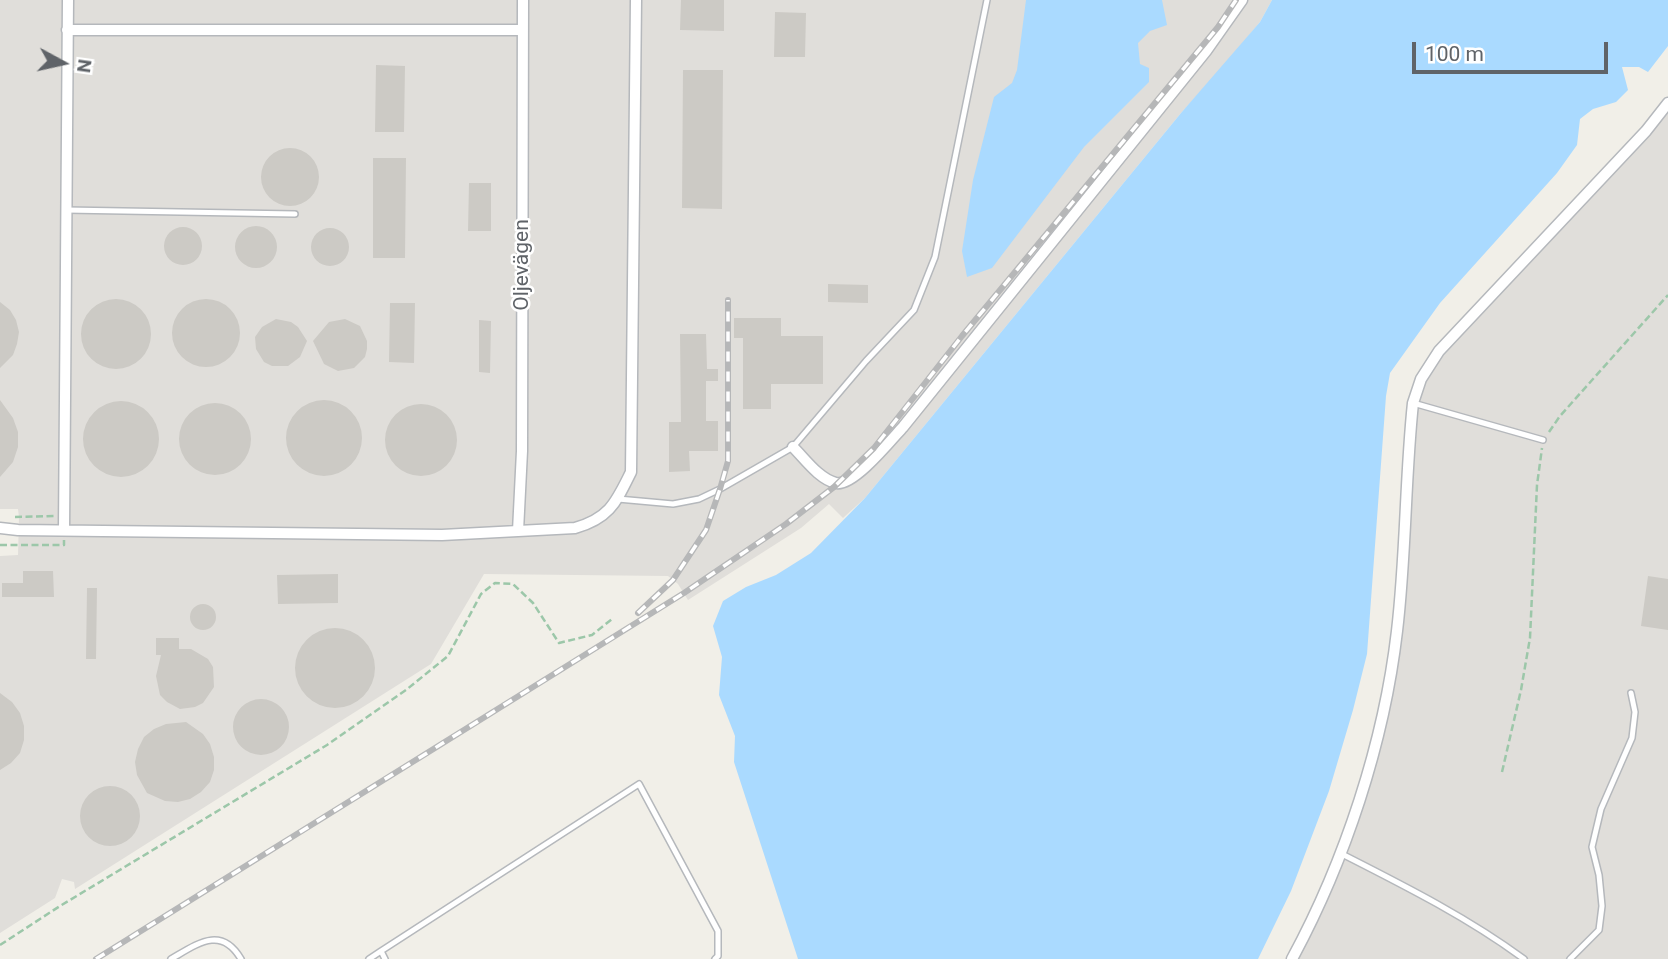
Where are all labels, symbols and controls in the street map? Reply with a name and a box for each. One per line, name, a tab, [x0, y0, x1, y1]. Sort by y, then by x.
north arrow	[28, 28, 98, 98]
scale bar	[1416, 28, 1612, 72]
text: 100 m	[1425, 42, 1484, 66]
text: N	[72, 58, 97, 74]
street label: Oljevägen	[510, 219, 536, 311]

